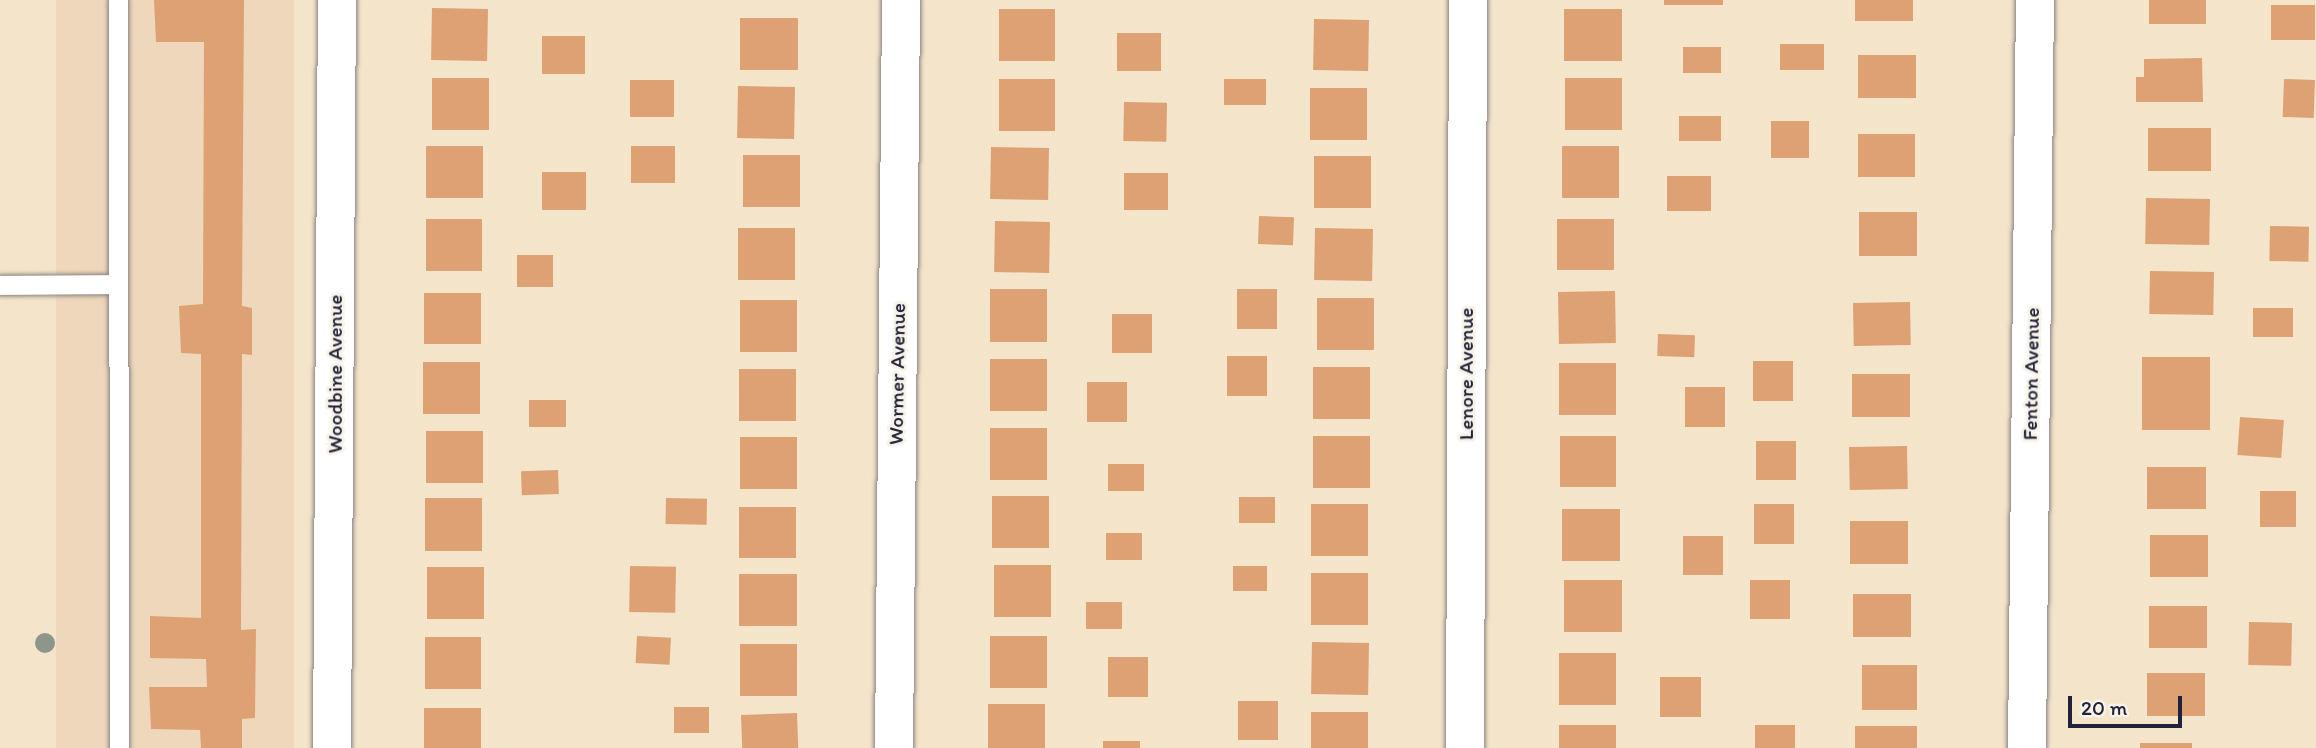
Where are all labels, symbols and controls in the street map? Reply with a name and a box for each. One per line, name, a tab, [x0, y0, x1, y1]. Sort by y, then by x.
street label: Woodbine Avenue	[322, 295, 348, 453]
street label: Wormer Avenue	[883, 303, 911, 445]
street label: Fenton Avenue	[2017, 307, 2045, 441]
street label: Lenore Avenue	[1453, 308, 1479, 440]
scale bar	[2071, 682, 2185, 726]
text: 20 m	[2081, 695, 2127, 720]

